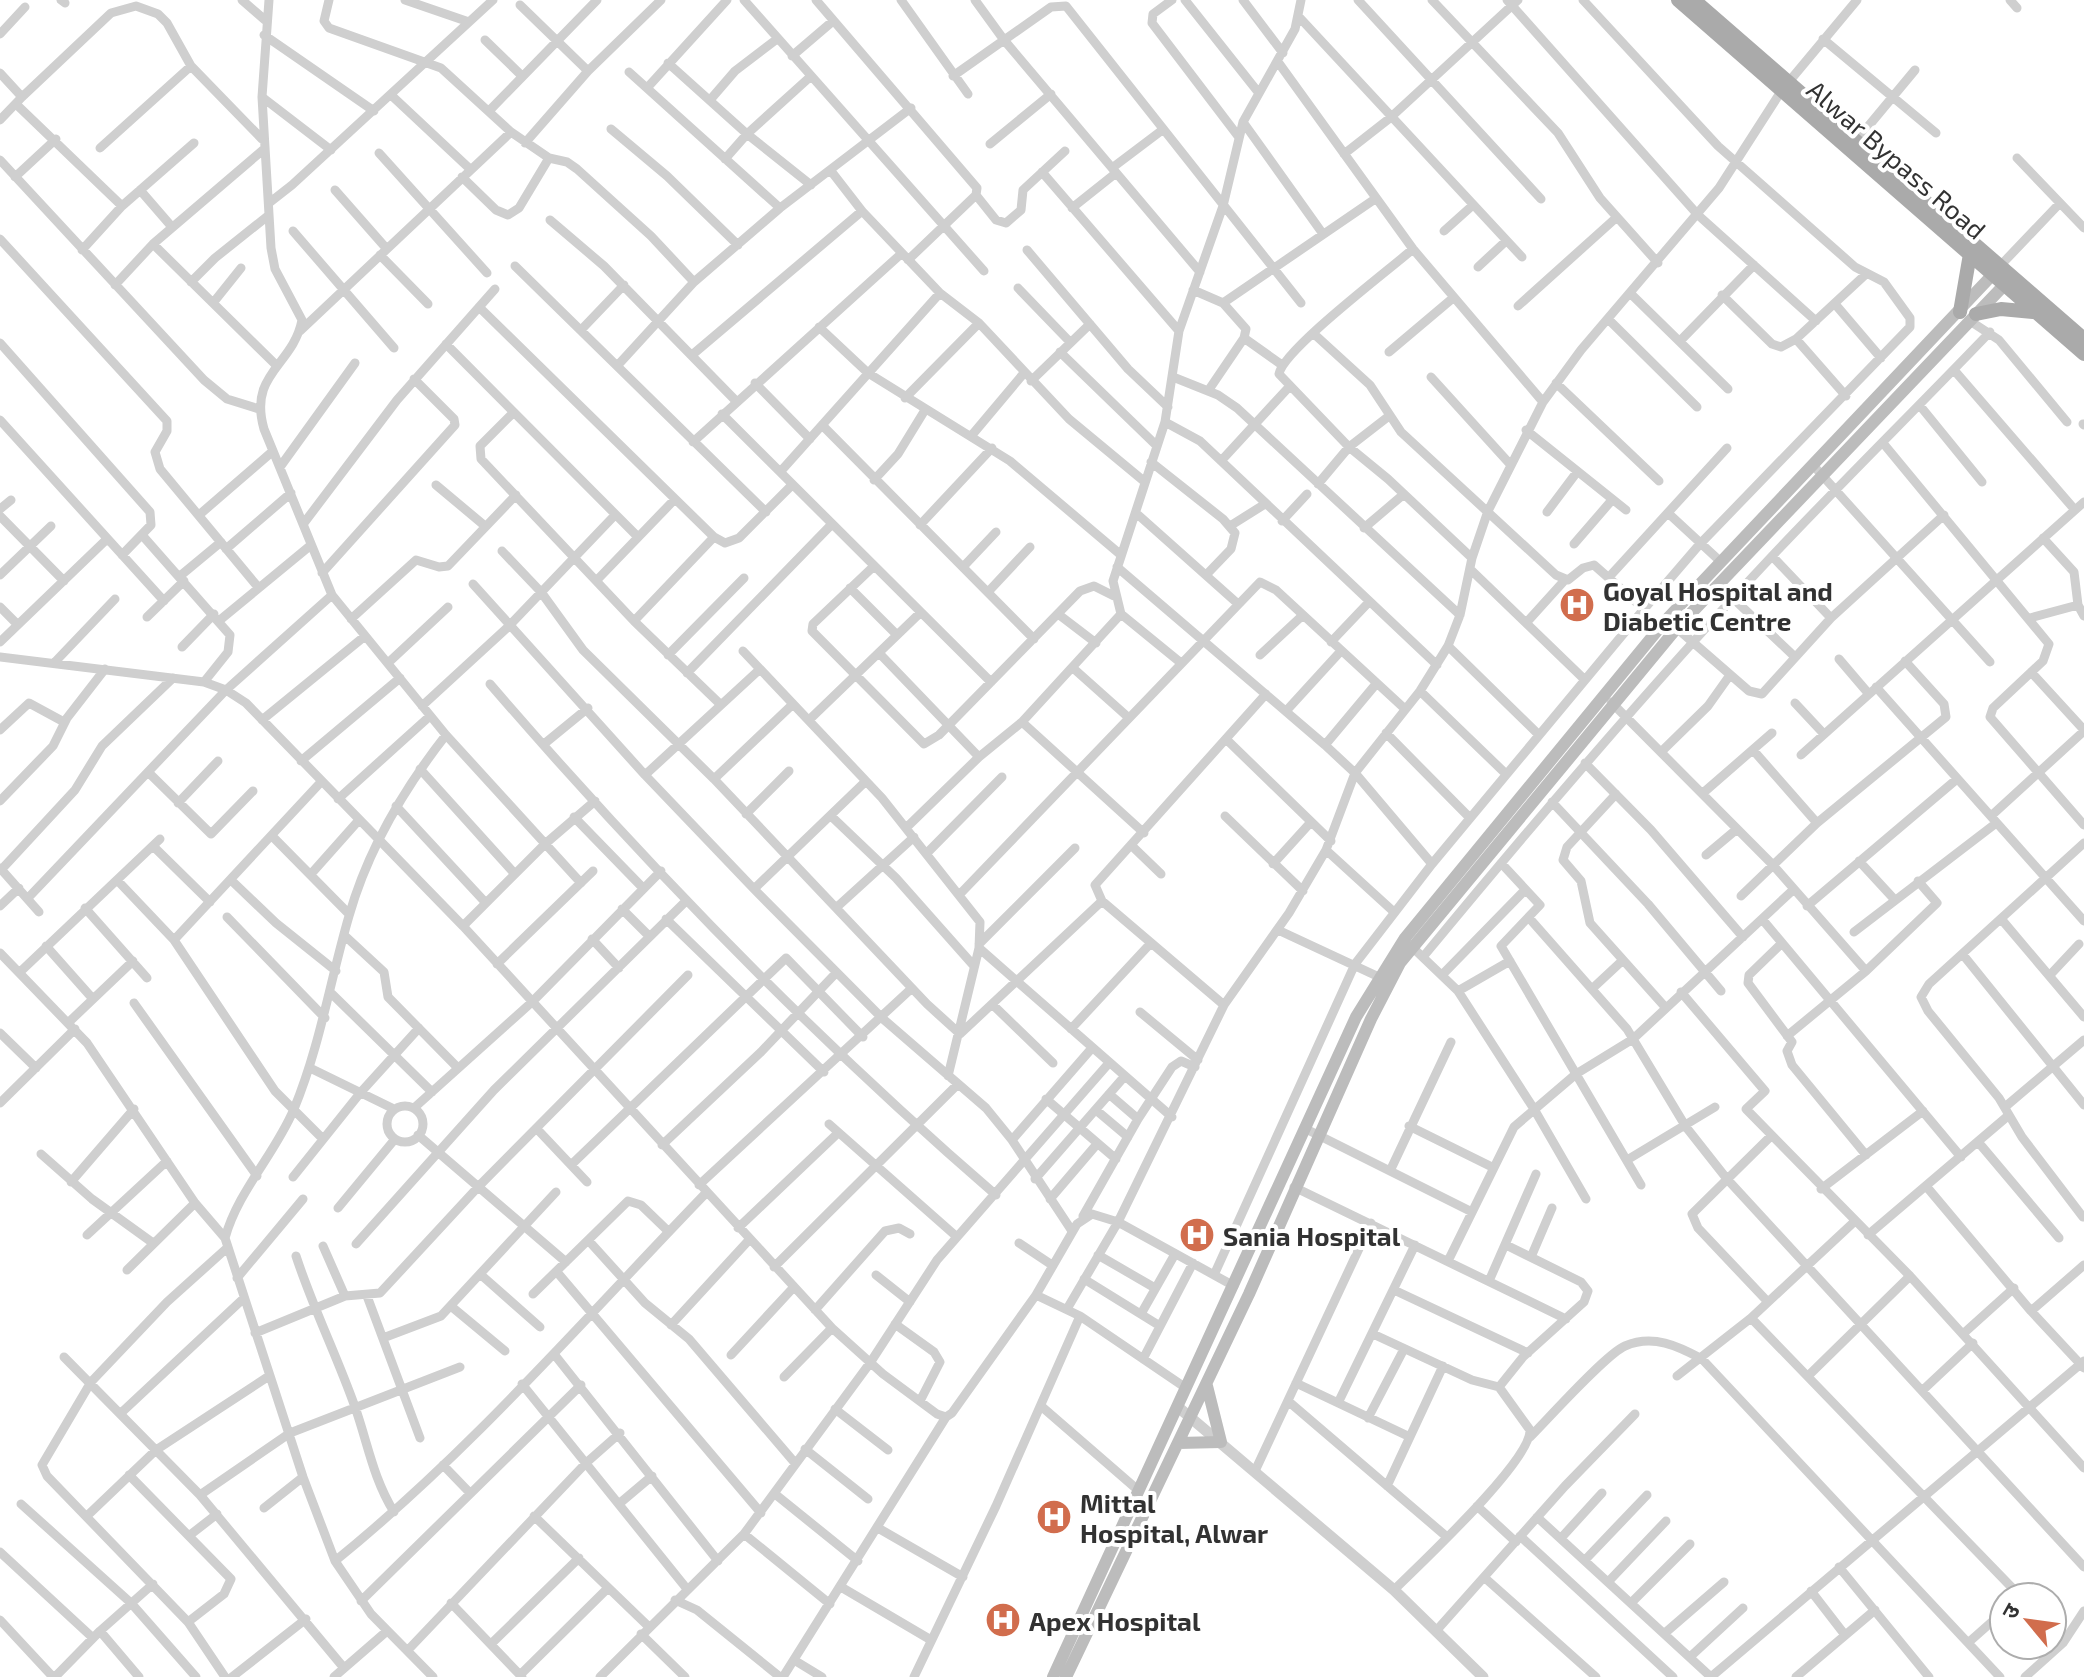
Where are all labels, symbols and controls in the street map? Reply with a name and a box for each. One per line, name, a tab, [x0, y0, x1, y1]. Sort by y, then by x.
street label: Alwar Bypass Road	[1801, 73, 1993, 245]
place label: Goyal Hospital and Diabetic Centre	[1603, 575, 1833, 636]
hospital icon: Goyal Hospital and Diabetic Centre	[1558, 586, 1596, 624]
hospital icon: Sania Hospital	[1178, 1216, 1216, 1254]
place label: Sania Hospital	[1223, 1220, 1401, 1251]
place label: Mittal Hospital, Alwar	[1080, 1487, 1268, 1548]
hospital icon: Mittal Hospital, Alwar	[1035, 1498, 1073, 1536]
north arrow	[1988, 1581, 2068, 1661]
text: उ	[1995, 1598, 2025, 1623]
hospital icon: Apex Hospital	[984, 1601, 1022, 1639]
place label: Apex Hospital	[1029, 1605, 1201, 1636]

